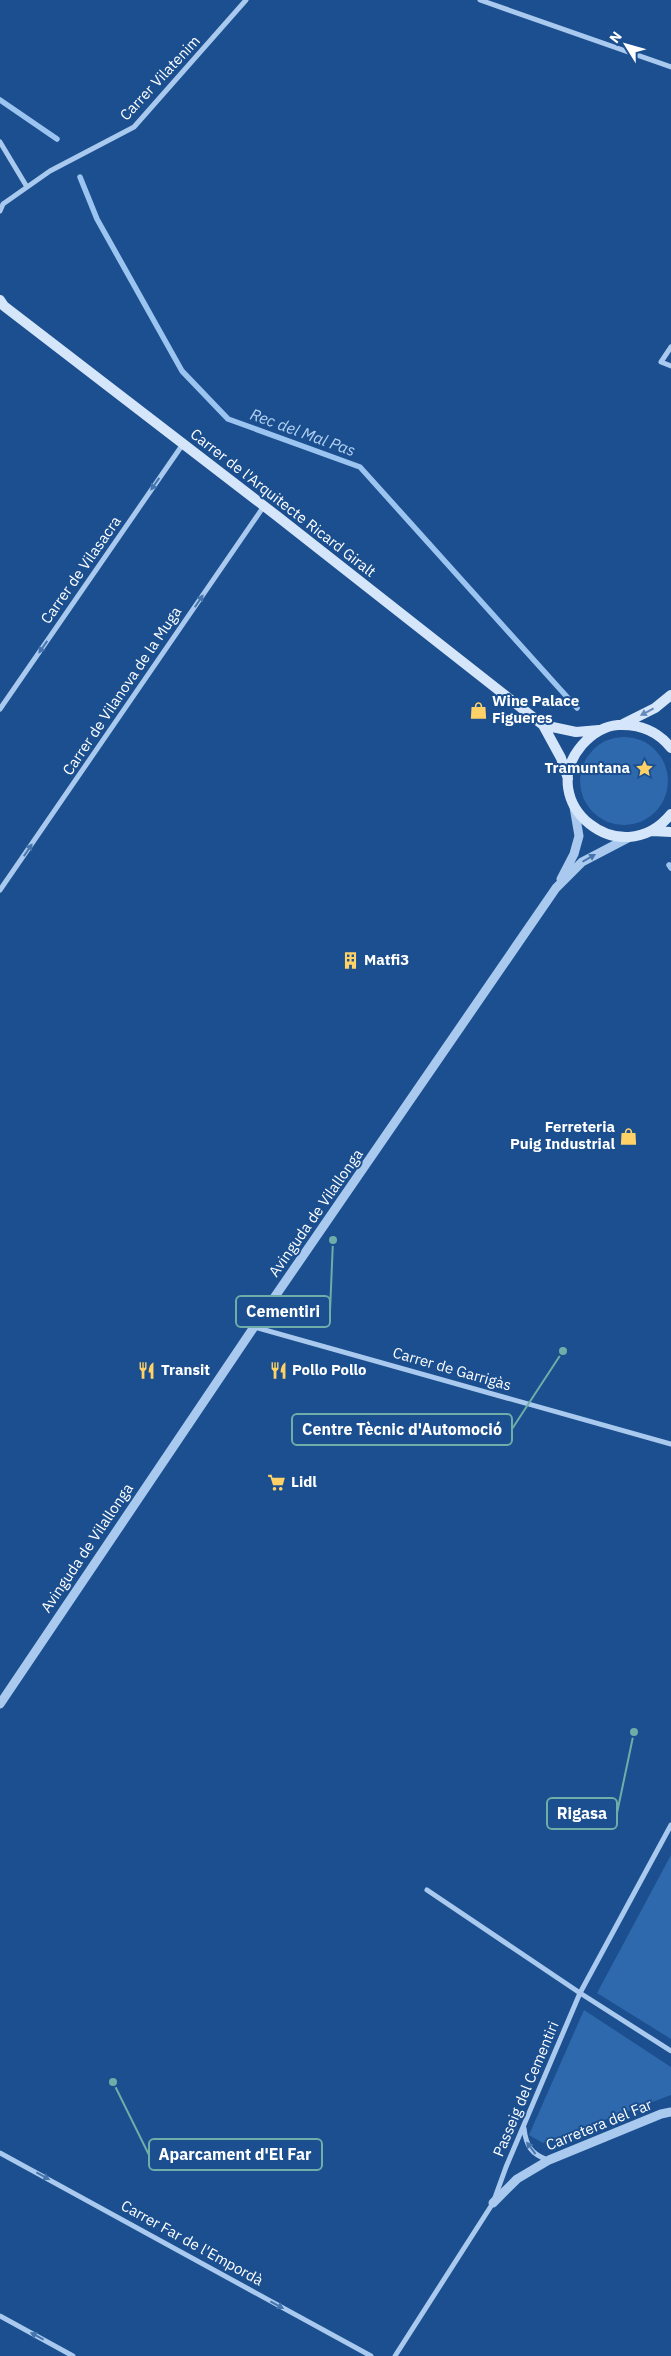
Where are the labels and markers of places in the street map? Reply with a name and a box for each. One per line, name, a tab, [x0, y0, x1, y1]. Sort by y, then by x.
place label: Wine Palace Figueres	[492, 691, 579, 727]
shop icon: Wine Palace Figueres	[468, 700, 488, 720]
place label: Tramuntana	[544, 758, 630, 777]
place icon: Tramuntana	[634, 758, 654, 778]
building icon: Matfi3	[340, 950, 360, 970]
place label: Matfi3	[364, 950, 409, 969]
place label: Ferreteria Puig Industrial	[510, 1117, 615, 1153]
shop icon: Ferreteria Puig Industrial	[619, 1126, 639, 1146]
callout: Cementiri	[236, 1296, 330, 1327]
restaurant icon: Transit	[137, 1360, 157, 1380]
place label: Transit	[161, 1360, 210, 1379]
restaurant icon: Pollo Pollo	[268, 1360, 288, 1380]
place label: Pollo Pollo	[292, 1360, 366, 1379]
callout: Centre Tècnic d'Automoció	[292, 1414, 512, 1445]
supermarket icon: Lidl	[267, 1472, 287, 1492]
place label: Lidl	[291, 1472, 317, 1491]
callout: Rigasa	[547, 1798, 617, 1829]
callout: Aparcament d'El Far	[149, 2139, 322, 2170]

